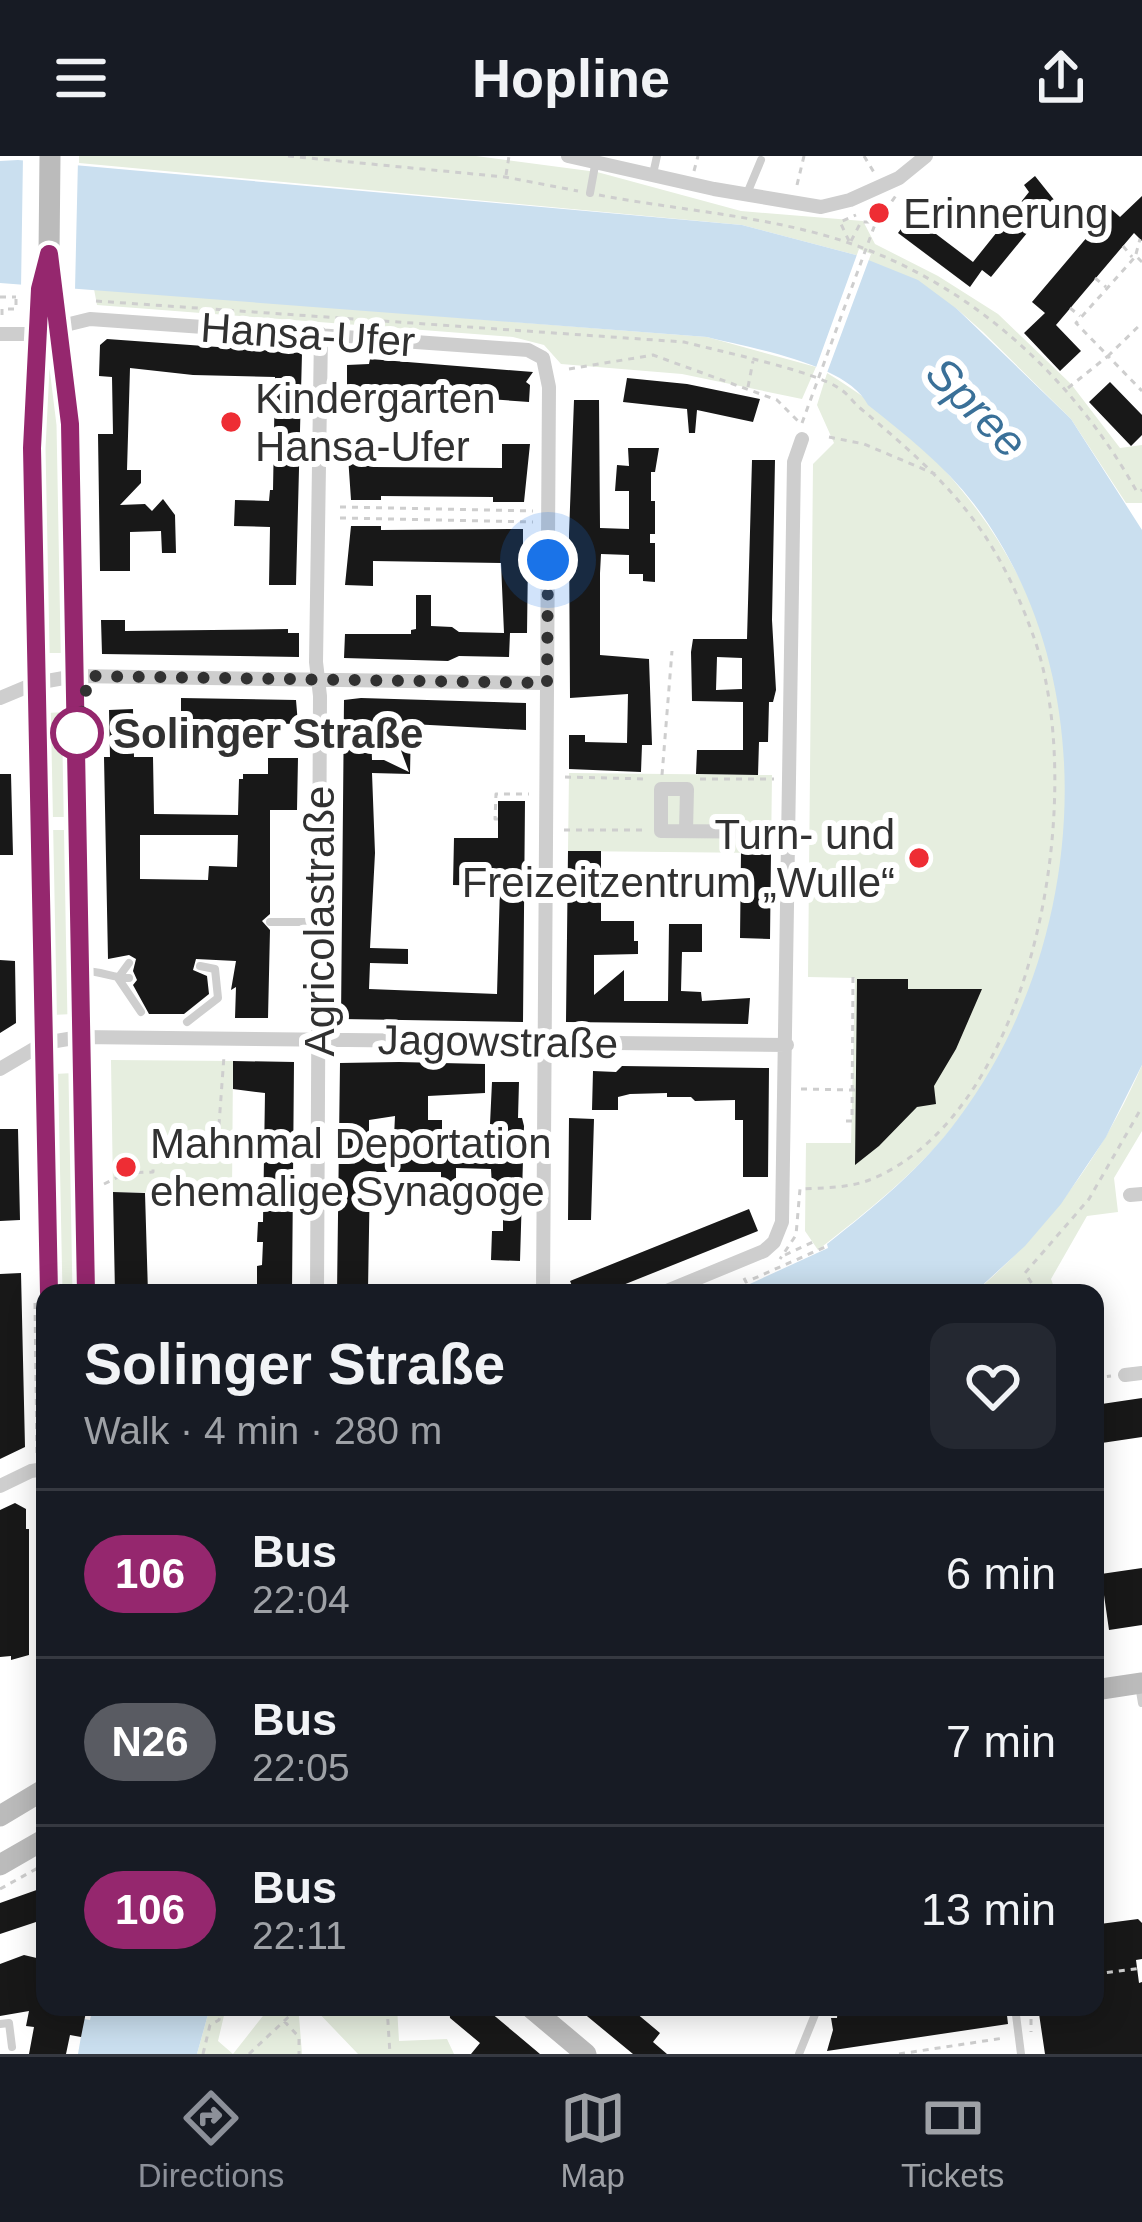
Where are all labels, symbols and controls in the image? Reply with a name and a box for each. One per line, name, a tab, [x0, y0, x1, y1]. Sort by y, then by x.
icon: menu	[48, 45, 114, 111]
icon: share	[1028, 45, 1094, 111]
text: Hopline	[472, 48, 670, 108]
place label: Erinnerung	[903, 190, 1108, 237]
marker: Erinnerung	[866, 200, 892, 226]
street label: Hansa-Ufer	[199, 304, 417, 365]
water label: Spree	[916, 347, 1037, 468]
place label: Kindergarten Hansa-Ufer	[255, 375, 496, 470]
marker: Kindergarten Hansa-Ufer	[218, 409, 244, 435]
your location	[518, 530, 578, 590]
marker: Solinger Straße	[52, 708, 102, 758]
place label: Solinger Straße	[113, 710, 423, 757]
street label: Agricolastraße	[296, 786, 343, 1056]
place label: Turn- und Freizeitzentrum „Wulle“	[462, 811, 895, 906]
marker: Turn- und Freizeitzentrum „Wulle“	[906, 845, 932, 871]
street label: Jagowstraße	[377, 1016, 619, 1067]
place label: Mahnmal Deportation ehemalige Synagoge	[150, 1120, 552, 1215]
marker: Mahnmal Deportation ehemalige Synagoge	[113, 1154, 139, 1180]
button: heart	[930, 1323, 1056, 1449]
text: Solinger Straße	[84, 1332, 505, 1396]
text: Walk · 4 min · 280 m	[84, 1409, 442, 1452]
text: Bus	[252, 1526, 337, 1577]
text: 6 min	[946, 1548, 1056, 1599]
text: 106	[115, 1550, 185, 1597]
text: 22:04	[252, 1578, 350, 1621]
text: Bus	[252, 1694, 337, 1745]
text: 7 min	[946, 1716, 1056, 1767]
text: N26	[111, 1718, 189, 1765]
text: 22:05	[252, 1746, 350, 1789]
text: Bus	[252, 1862, 337, 1913]
text: 13 min	[921, 1884, 1056, 1935]
text: 106	[115, 1886, 185, 1933]
text: 22:11	[252, 1914, 347, 1957]
tab: Directions	[138, 2085, 284, 2195]
tab: Map	[560, 2085, 626, 2195]
tab: Tickets	[901, 2085, 1004, 2195]

